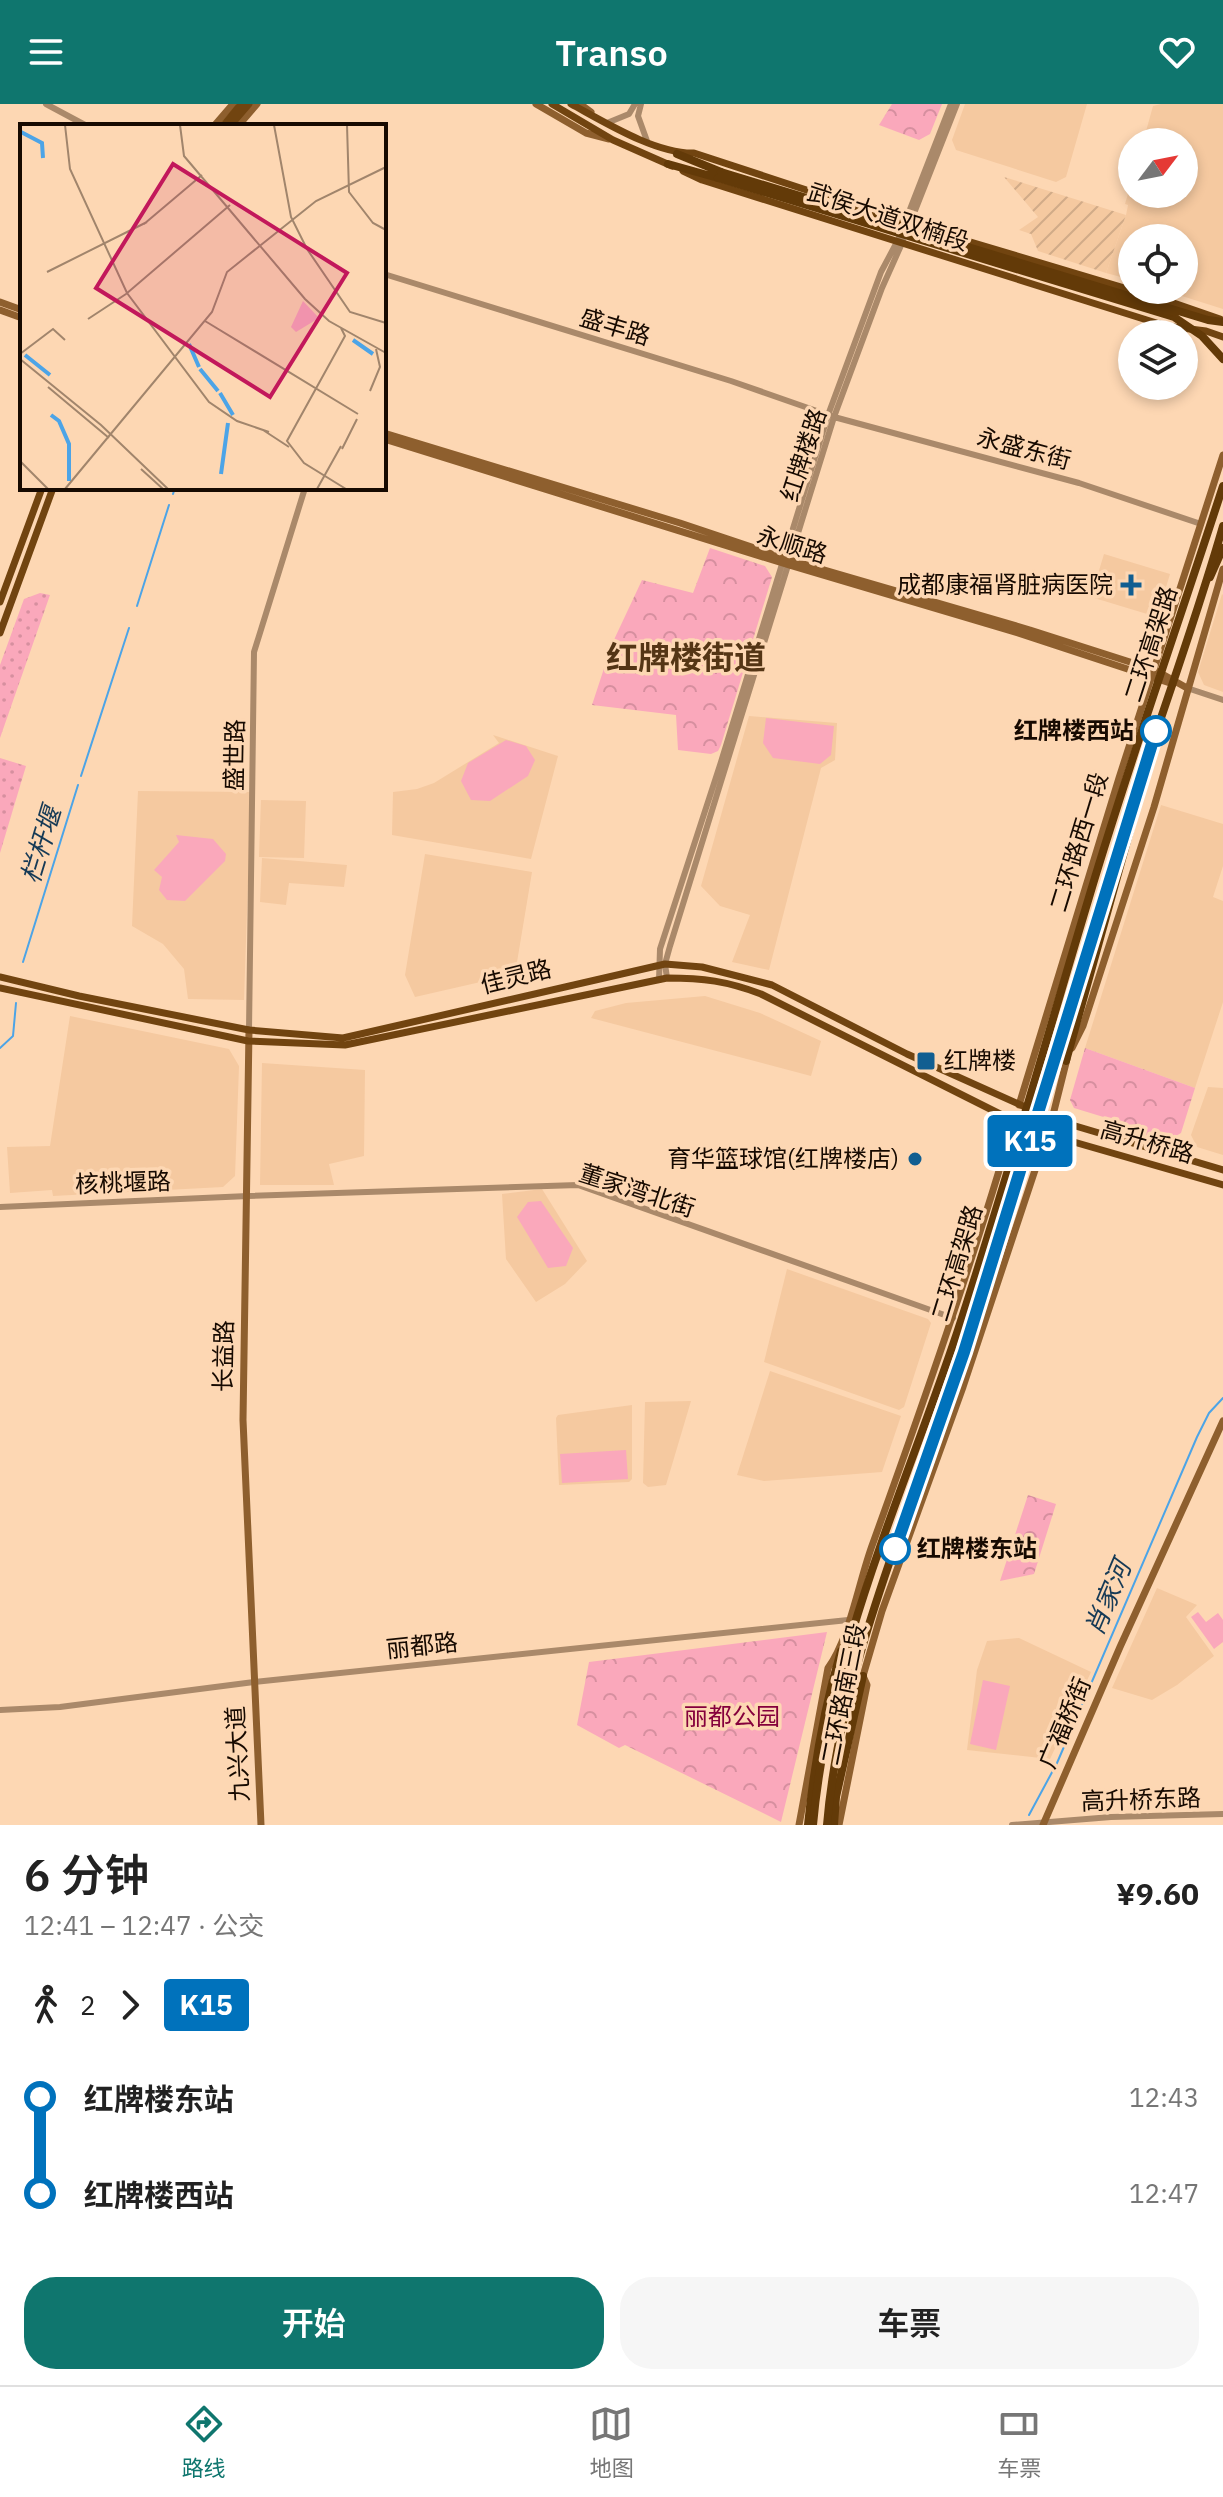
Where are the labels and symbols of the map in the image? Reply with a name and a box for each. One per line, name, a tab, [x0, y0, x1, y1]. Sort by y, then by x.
inset map	[20, 124, 386, 490]
north arrow	[1118, 128, 1198, 208]
street label: 武侯大道双楠段	[803, 175, 973, 257]
street label: 盛丰路	[576, 300, 654, 352]
street label: 红牌楼路	[773, 404, 833, 505]
street label: 永盛东街	[974, 420, 1075, 476]
street label: 永顺路	[753, 518, 831, 570]
place label: 成都康福肾脏病医院	[897, 568, 1113, 600]
marker: 成都康福肾脏病医院	[1120, 574, 1142, 596]
street label: 二环高架路	[1116, 582, 1184, 706]
district label: 红牌楼街道	[606, 636, 766, 678]
place label: 红牌楼西站	[1014, 714, 1134, 746]
marker: 红牌楼西站	[1141, 716, 1171, 746]
street label: 盛世路	[217, 719, 251, 791]
street label: 二环路西一段	[1042, 768, 1114, 915]
water label: 栏杆堰	[12, 799, 69, 887]
street label: 佳灵路	[477, 952, 555, 1000]
place label: 红牌楼	[944, 1044, 1016, 1076]
marker: 红牌楼	[915, 1050, 937, 1072]
street label: 高升桥路	[1097, 1112, 1198, 1170]
line badge: K15	[984, 1115, 1076, 1167]
place label: 育华篮球馆(红牌楼店)	[667, 1142, 899, 1174]
marker: 育华篮球馆(红牌楼店)	[906, 1150, 924, 1168]
street label: 董家湾北街	[575, 1156, 699, 1224]
street label: 核桃堰路	[74, 1164, 171, 1200]
street label: 二环高架路	[923, 1201, 989, 1325]
street label: 长益路	[206, 1320, 240, 1392]
place label: 红牌楼东站	[917, 1532, 1037, 1564]
marker: 红牌楼东站	[880, 1534, 910, 1564]
water label: 肖家河	[1076, 1550, 1140, 1640]
street label: 二环路南三段	[814, 1620, 872, 1768]
street label: 丽都路	[384, 1625, 459, 1665]
street label: 广福桥街	[1031, 1672, 1098, 1773]
park label: 丽都公园	[684, 1700, 780, 1732]
street label: 九兴大道	[219, 1705, 255, 1803]
street label: 高升桥东路	[1080, 1781, 1201, 1817]

